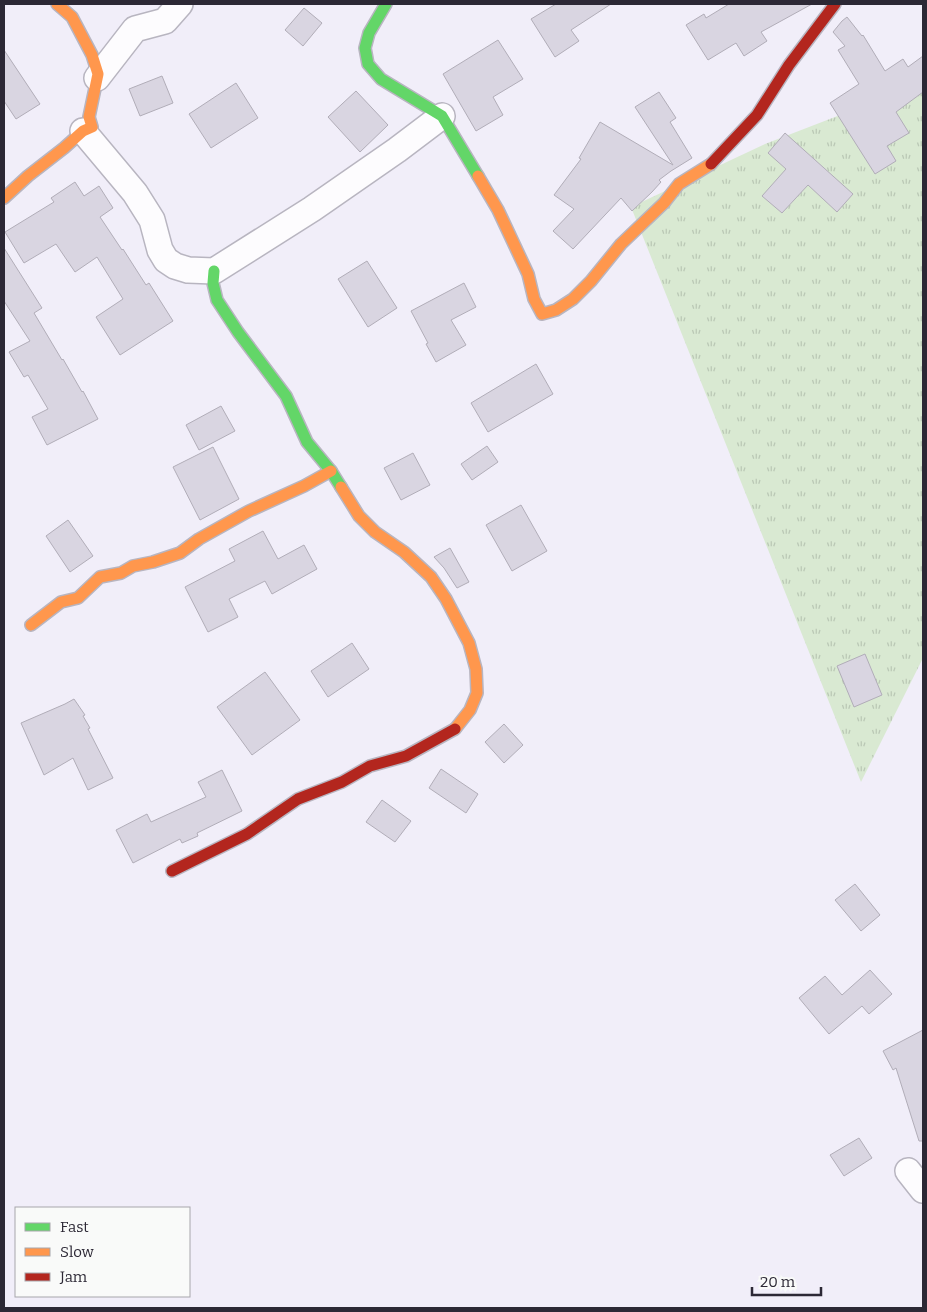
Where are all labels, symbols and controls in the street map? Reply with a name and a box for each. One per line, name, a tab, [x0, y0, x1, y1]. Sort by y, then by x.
legend	[15, 1207, 190, 1297]
text: Fast	[60, 1218, 89, 1236]
text: Slow	[60, 1243, 95, 1261]
scale bar	[752, 1264, 821, 1296]
text: Jam	[59, 1268, 88, 1286]
text: 20 m	[760, 1273, 796, 1291]

